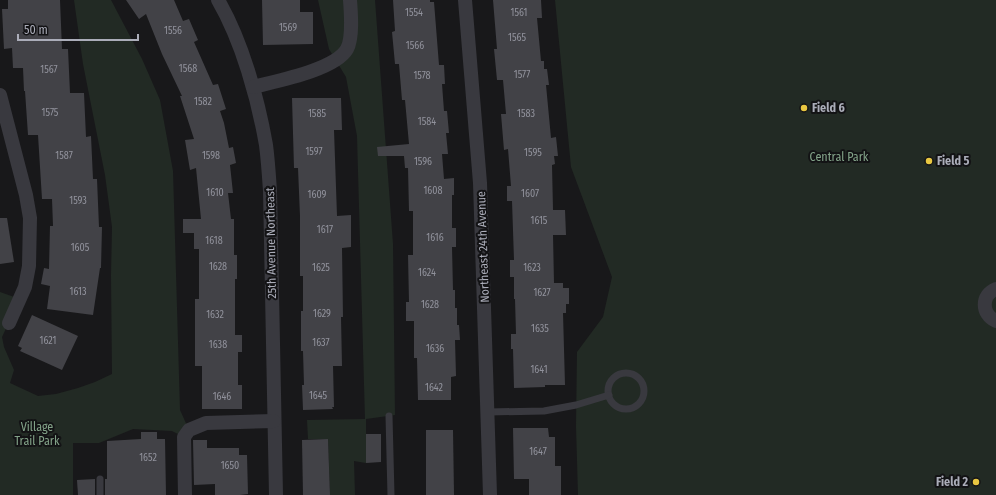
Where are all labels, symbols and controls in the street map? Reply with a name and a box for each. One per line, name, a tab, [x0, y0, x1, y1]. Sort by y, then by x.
house number: 1554	[405, 7, 423, 19]
house number: 1561	[511, 7, 527, 19]
scale bar	[18, 16, 138, 42]
house number: 1569	[279, 22, 297, 34]
text: 50 m	[24, 23, 48, 37]
house number: 1556	[164, 25, 182, 37]
house number: 1565	[508, 32, 526, 44]
house number: 1566	[406, 40, 424, 52]
house number: 1568	[179, 63, 197, 75]
house number: 1567	[40, 64, 58, 76]
house number: 1577	[514, 69, 530, 81]
house number: 1578	[413, 70, 431, 82]
house number: 1582	[194, 96, 212, 108]
place label: Field 6	[812, 101, 845, 115]
marker: Field 6	[799, 103, 809, 113]
house number: 1575	[42, 107, 59, 119]
house number: 1585	[308, 108, 326, 120]
house number: 1583	[517, 108, 535, 120]
house number: 1584	[418, 116, 436, 128]
house number: 1597	[305, 146, 323, 158]
house number: 1595	[524, 147, 542, 159]
house number: 1587	[55, 150, 73, 162]
house number: 1598	[202, 150, 220, 162]
park label: Central Park	[810, 150, 869, 164]
place label: Field 5	[937, 154, 969, 168]
house number: 1596	[414, 156, 432, 168]
marker: Field 5	[924, 156, 934, 166]
house number: 1608	[423, 185, 443, 197]
house number: 1610	[206, 187, 224, 199]
street label: 25th Avenue Northeast	[263, 187, 279, 299]
house number: 1607	[521, 188, 539, 200]
house number: 1609	[308, 189, 327, 201]
street label: Northeast 24th Avenue	[474, 191, 492, 303]
house number: 1593	[69, 195, 87, 207]
house number: 1615	[531, 215, 548, 227]
house number: 1617	[317, 224, 333, 236]
house number: 1616	[426, 232, 444, 244]
house number: 1618	[205, 235, 223, 247]
house number: 1605	[71, 242, 90, 254]
house number: 1628	[209, 261, 227, 273]
house number: 1625	[312, 262, 330, 274]
house number: 1623	[523, 262, 541, 274]
house number: 1624	[418, 267, 436, 279]
house number: 1613	[70, 286, 87, 298]
house number: 1627	[533, 287, 551, 299]
house number: 1628	[421, 299, 439, 311]
house number: 1629	[313, 308, 331, 320]
house number: 1632	[206, 309, 224, 321]
house number: 1635	[531, 323, 549, 335]
house number: 1621	[40, 335, 56, 347]
house number: 1637	[312, 337, 330, 349]
house number: 1638	[209, 339, 227, 351]
house number: 1636	[426, 343, 444, 355]
house number: 1641	[530, 364, 548, 376]
house number: 1642	[425, 382, 444, 394]
house number: 1645	[309, 390, 327, 402]
house number: 1646	[213, 391, 231, 403]
park label: Village Trail Park	[14, 420, 60, 448]
house number: 1647	[529, 446, 547, 458]
house number: 1652	[139, 452, 157, 464]
house number: 1650	[221, 460, 239, 472]
place label: Field 2	[936, 475, 968, 489]
marker: Field 2	[971, 477, 981, 487]

